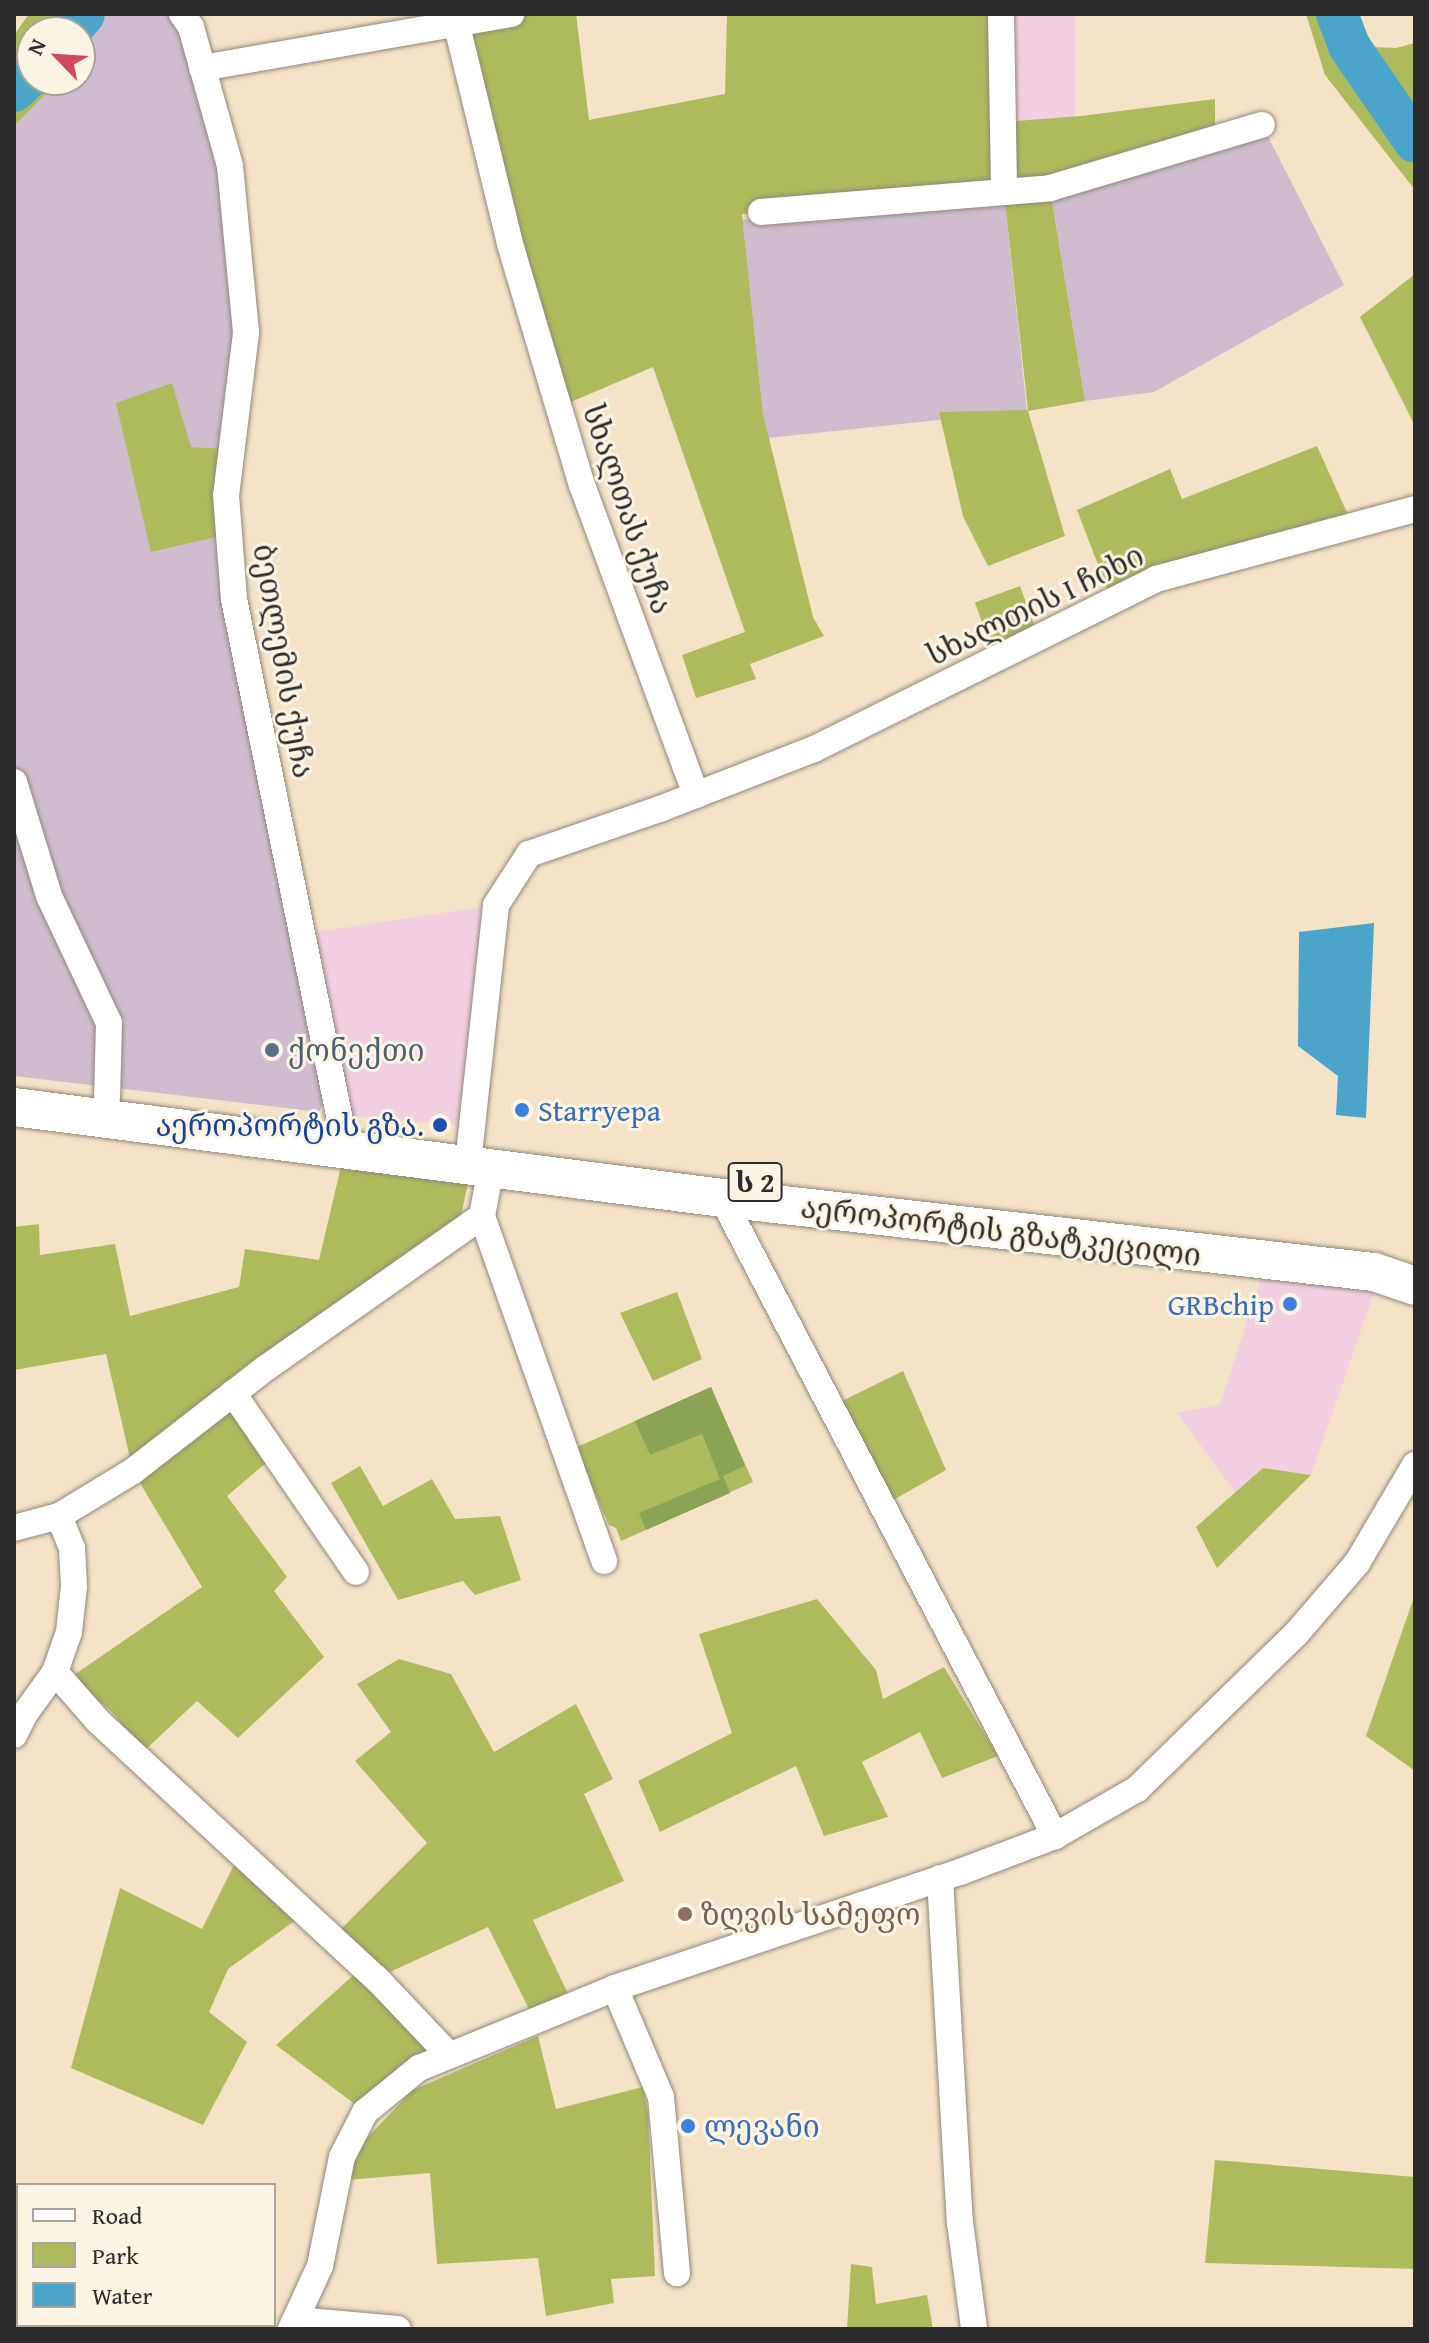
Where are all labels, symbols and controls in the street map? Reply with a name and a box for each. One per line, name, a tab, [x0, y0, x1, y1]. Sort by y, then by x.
north arrow	[16, 16, 96, 96]
text: N	[18, 33, 54, 60]
street label: სხალთას ქუჩა	[575, 399, 681, 619]
street label: სხალთის I ჩიხი	[921, 537, 1149, 673]
street label: ბეთლემის ქუჩა	[246, 541, 322, 781]
place label: ქონექთი	[288, 1032, 425, 1068]
marker: ქონექთი	[263, 1041, 281, 1059]
place label: Starryepa	[538, 1092, 661, 1128]
marker: Starryepa	[513, 1101, 531, 1119]
place label: აეროპორტის გზა.	[155, 1107, 424, 1143]
marker: აეროპორტის გზა.	[431, 1116, 449, 1134]
road number: ს 2	[727, 1158, 783, 1206]
street label: აეროპორტის გზატკეცილი	[799, 1189, 1203, 1273]
place label: GRBchip	[1168, 1286, 1274, 1322]
marker: GRBchip	[1281, 1295, 1299, 1313]
place label: ზღვის სამეფო	[701, 1896, 920, 1932]
marker: ზღვის სამეფო	[676, 1905, 694, 1923]
place label: ლევანი	[704, 2108, 820, 2144]
marker: ლევანი	[679, 2117, 697, 2135]
legend	[16, 2183, 276, 2327]
text: Road	[92, 2198, 142, 2233]
text: Park	[92, 2238, 138, 2273]
text: Water	[92, 2278, 152, 2313]

